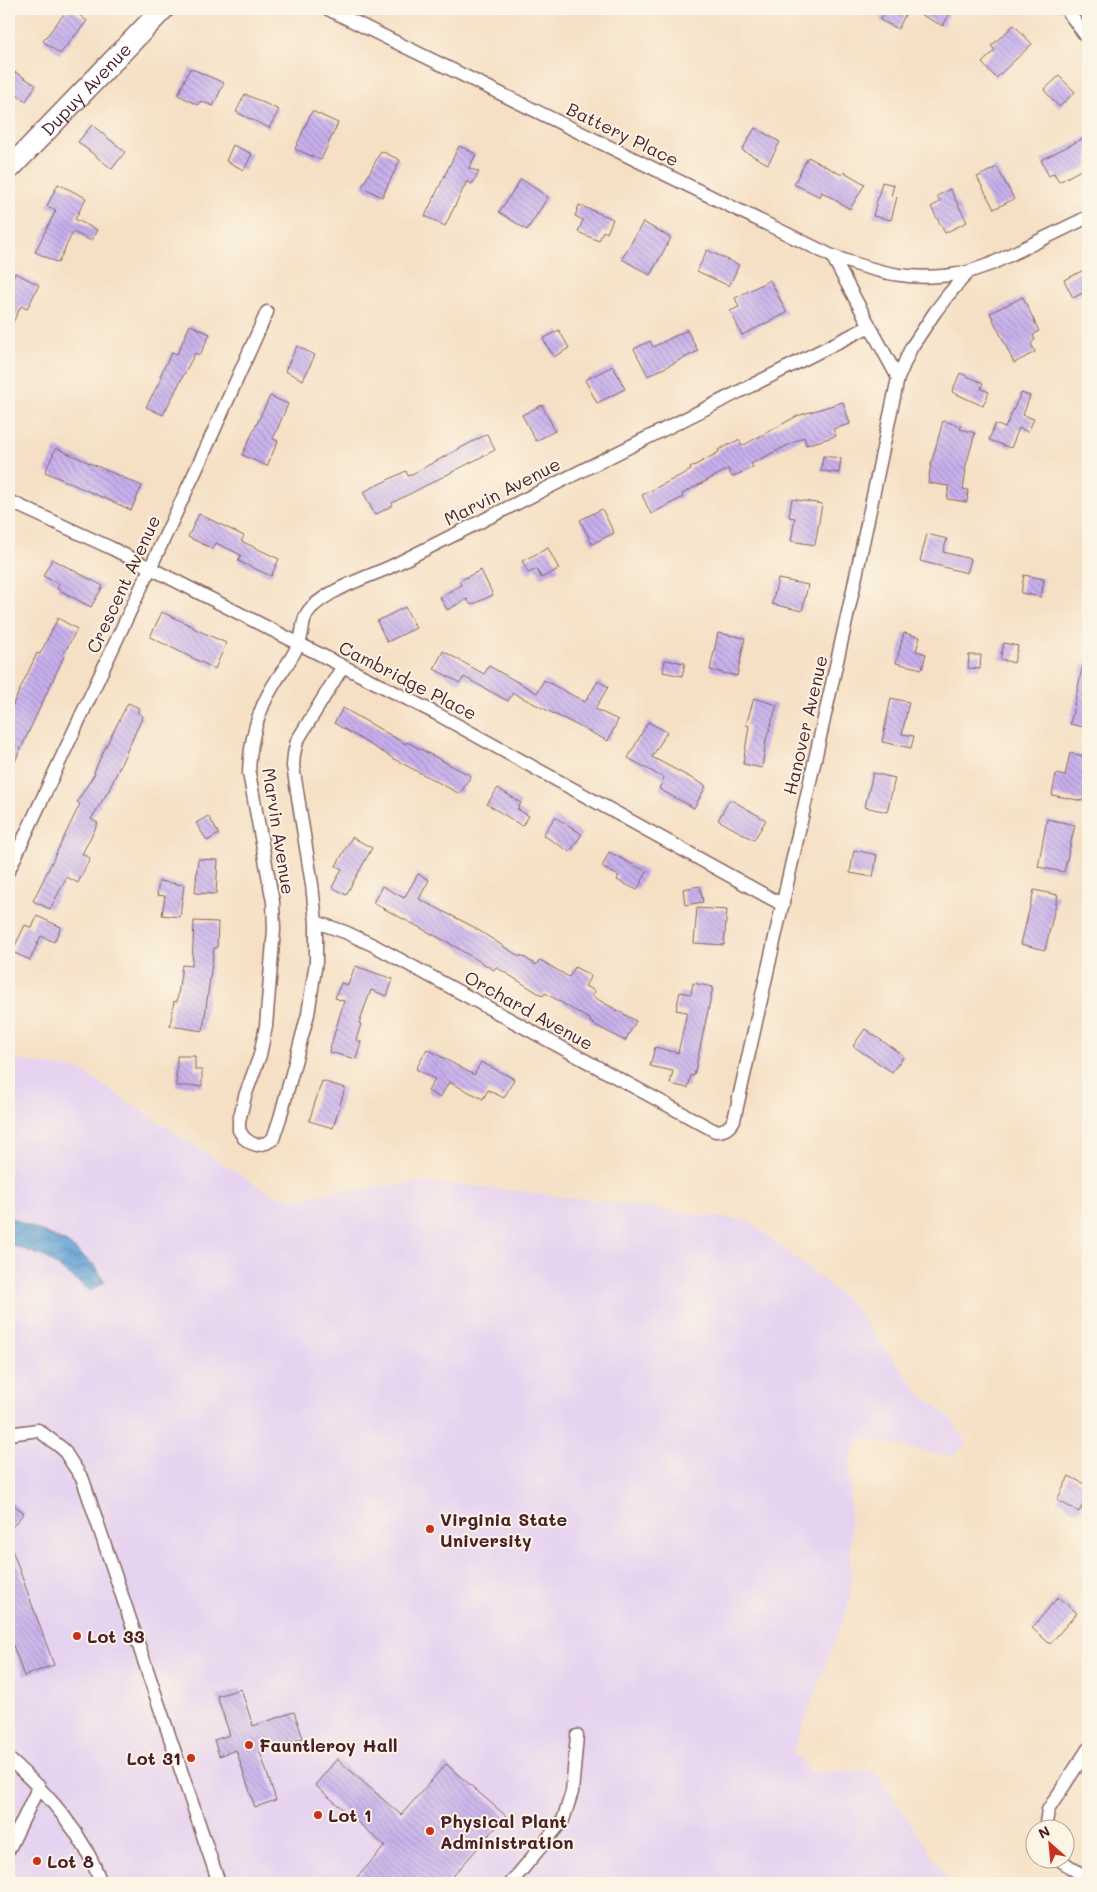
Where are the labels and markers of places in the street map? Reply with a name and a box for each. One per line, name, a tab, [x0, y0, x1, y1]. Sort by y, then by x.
place label: Virginia State University	[440, 1507, 567, 1552]
marker: Virginia State University	[424, 1523, 436, 1535]
place label: Lot 33	[87, 1624, 145, 1648]
marker: Lot 33	[71, 1630, 83, 1642]
place label: Fauntleroy Hall	[259, 1733, 398, 1757]
marker: Fauntleroy Hall	[243, 1739, 255, 1751]
place label: Lot 31	[126, 1746, 181, 1770]
marker: Lot 31	[185, 1752, 197, 1764]
place label: Lot 1	[328, 1803, 372, 1827]
marker: Lot 1	[312, 1809, 324, 1821]
place label: Physical Plant Administration	[440, 1809, 574, 1854]
marker: Physical Plant Administration	[424, 1825, 436, 1837]
place label: Lot 8	[47, 1849, 94, 1873]
marker: Lot 8	[31, 1855, 43, 1867]

